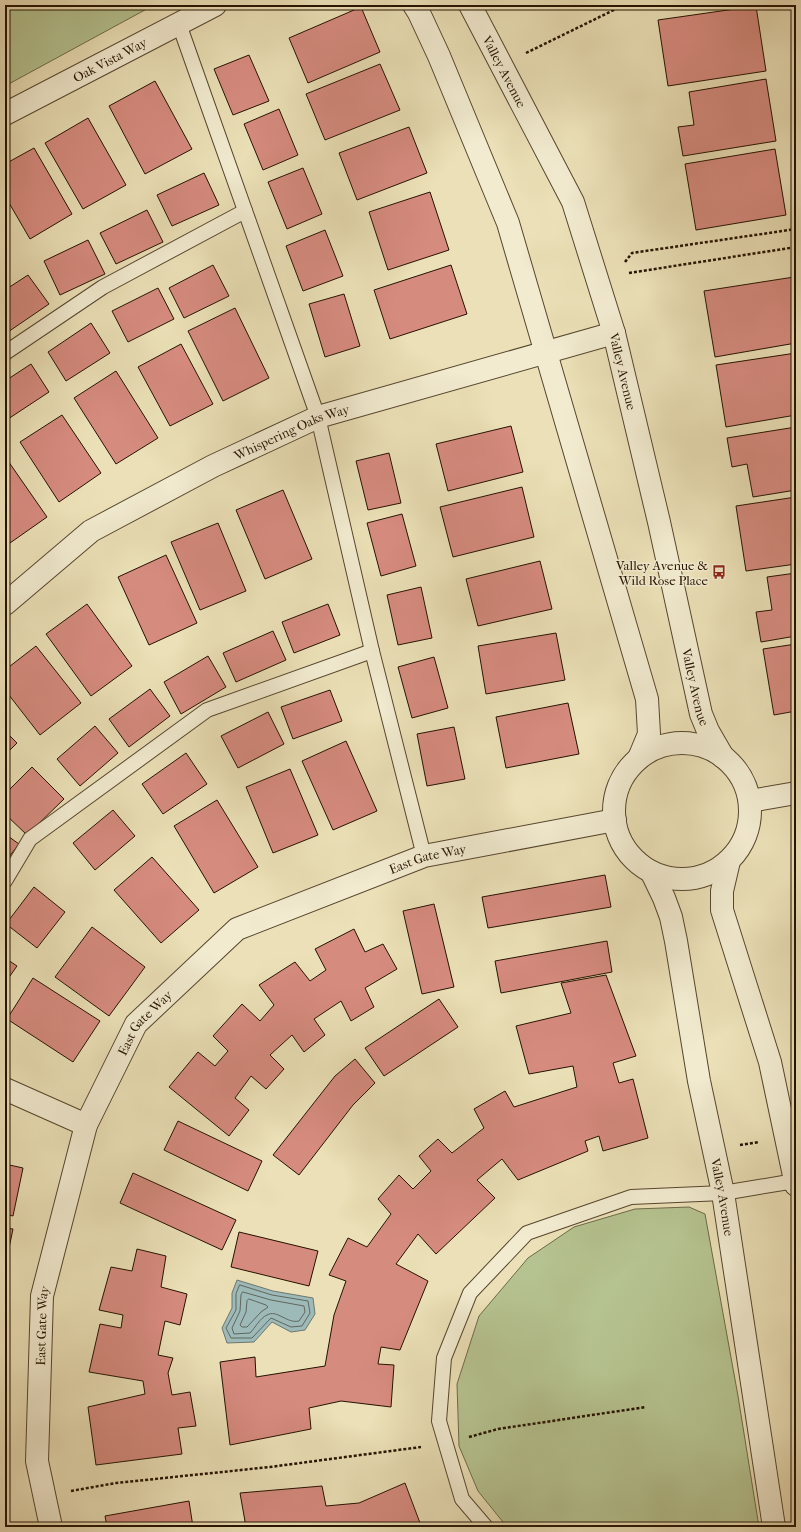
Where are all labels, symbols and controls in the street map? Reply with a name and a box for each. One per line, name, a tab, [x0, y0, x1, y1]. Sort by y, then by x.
street label: Valley Avenue	[479, 32, 529, 111]
street label: Oak Vista Way	[71, 34, 150, 85]
street label: Valley Avenue	[606, 330, 639, 412]
street label: Whispering Oaks Way	[231, 401, 352, 464]
place label: Valley Avenue & Wild Rose Place	[615, 558, 709, 588]
bus stop icon: Valley Avenue & Wild Rose Place	[711, 564, 727, 580]
street label: Valley Avenue	[679, 646, 712, 729]
street label: East Gate Way	[387, 841, 469, 877]
street label: East Gate Way	[115, 987, 176, 1058]
street label: Valley Avenue	[708, 1156, 737, 1238]
street label: East Gate Way	[33, 1283, 53, 1366]

